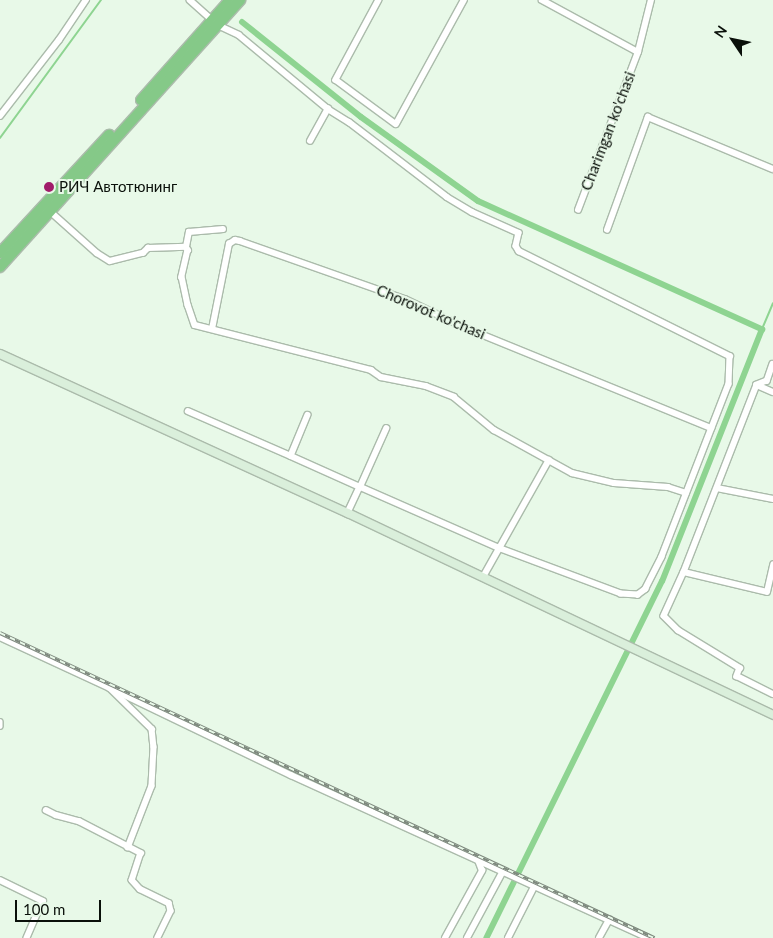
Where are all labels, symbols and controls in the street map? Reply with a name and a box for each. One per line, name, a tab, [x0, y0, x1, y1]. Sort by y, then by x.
north arrow	[708, 15, 758, 65]
text: N	[710, 22, 730, 41]
street label: Charimgan ko'chasi	[577, 69, 639, 193]
place label: РИЧ Автотюнинг	[59, 178, 177, 196]
marker: РИЧ Автотюнинг	[43, 181, 55, 193]
street label: Chorovot ko'chasi	[374, 281, 488, 343]
scale bar	[18, 890, 104, 922]
text: 100 m	[23, 900, 65, 918]

